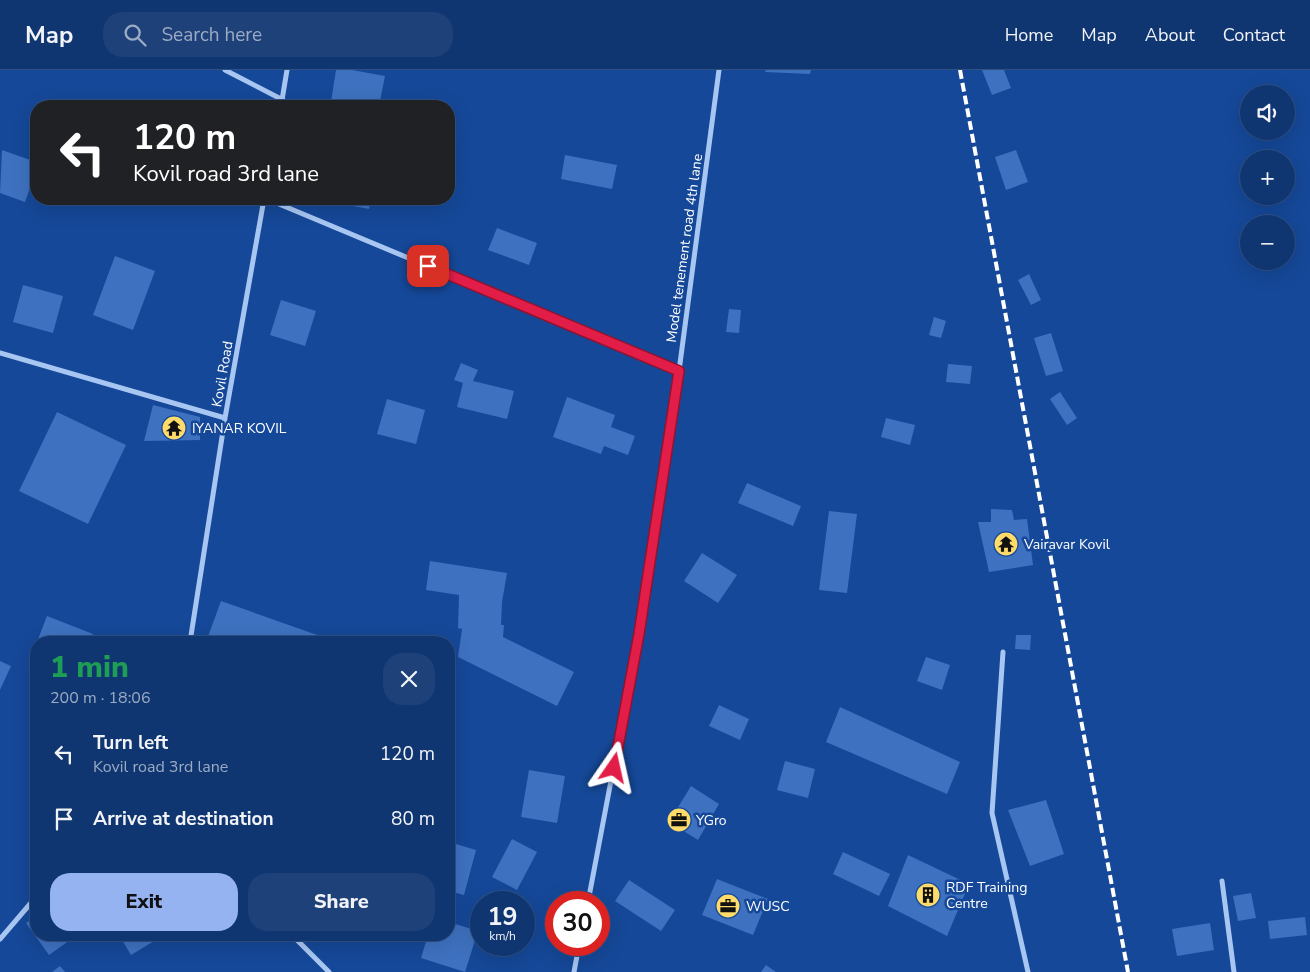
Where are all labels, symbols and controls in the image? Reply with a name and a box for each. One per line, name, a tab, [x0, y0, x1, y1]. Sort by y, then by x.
search box	[103, 12, 453, 57]
text: Map	[25, 19, 73, 51]
icon: search	[121, 21, 149, 49]
text: Search here	[161, 22, 262, 48]
text: Home	[1005, 23, 1053, 47]
text: Map	[1081, 23, 1117, 47]
text: About	[1145, 23, 1195, 47]
text: Contact	[1223, 23, 1285, 47]
map controls	[1240, 85, 1295, 270]
button: sound	[1240, 85, 1295, 140]
text: 120 m	[133, 114, 236, 161]
icon: left	[50, 120, 115, 185]
button: +	[1240, 150, 1295, 205]
street label: Model tenement road 4th lane	[662, 152, 707, 344]
text: Kovil road 3rd lane	[133, 159, 319, 189]
button: −	[1240, 215, 1295, 270]
pin	[407, 245, 449, 287]
icon: arrive	[414, 252, 442, 280]
street label: Kovil Road	[207, 339, 238, 409]
temple icon: IYANAR KOVIL	[161, 415, 187, 441]
place label: IYANAR KOVIL	[192, 419, 287, 438]
temple icon: Vairavar Kovil	[993, 531, 1019, 557]
place label: Vairavar Kovil	[1023, 535, 1111, 554]
text: 1 min	[50, 647, 129, 688]
button: close	[383, 653, 435, 705]
text: 200 m · 18:06	[50, 687, 151, 709]
text: Turn left	[93, 730, 168, 756]
icon: left	[50, 740, 78, 768]
text: 120 m	[380, 741, 435, 767]
position arrow	[587, 741, 639, 793]
text: Kovil road 3rd lane	[93, 756, 228, 778]
icon: arrive	[50, 805, 78, 833]
text: Arrive at destination	[93, 806, 274, 832]
text: 80 m	[391, 806, 435, 832]
office icon: YGro	[666, 807, 692, 833]
place label: YGro	[695, 811, 727, 830]
button: Exit	[50, 873, 238, 931]
button: Share	[248, 873, 435, 931]
place label: RDF Training Centre	[946, 878, 1027, 913]
building icon: RDF Training Centre	[915, 882, 941, 908]
speed limit sign: 30	[545, 891, 610, 956]
office icon: WUSC	[715, 893, 741, 919]
place label: WUSC	[746, 897, 790, 916]
text: 19	[487, 900, 518, 934]
text: km/h	[489, 928, 516, 944]

